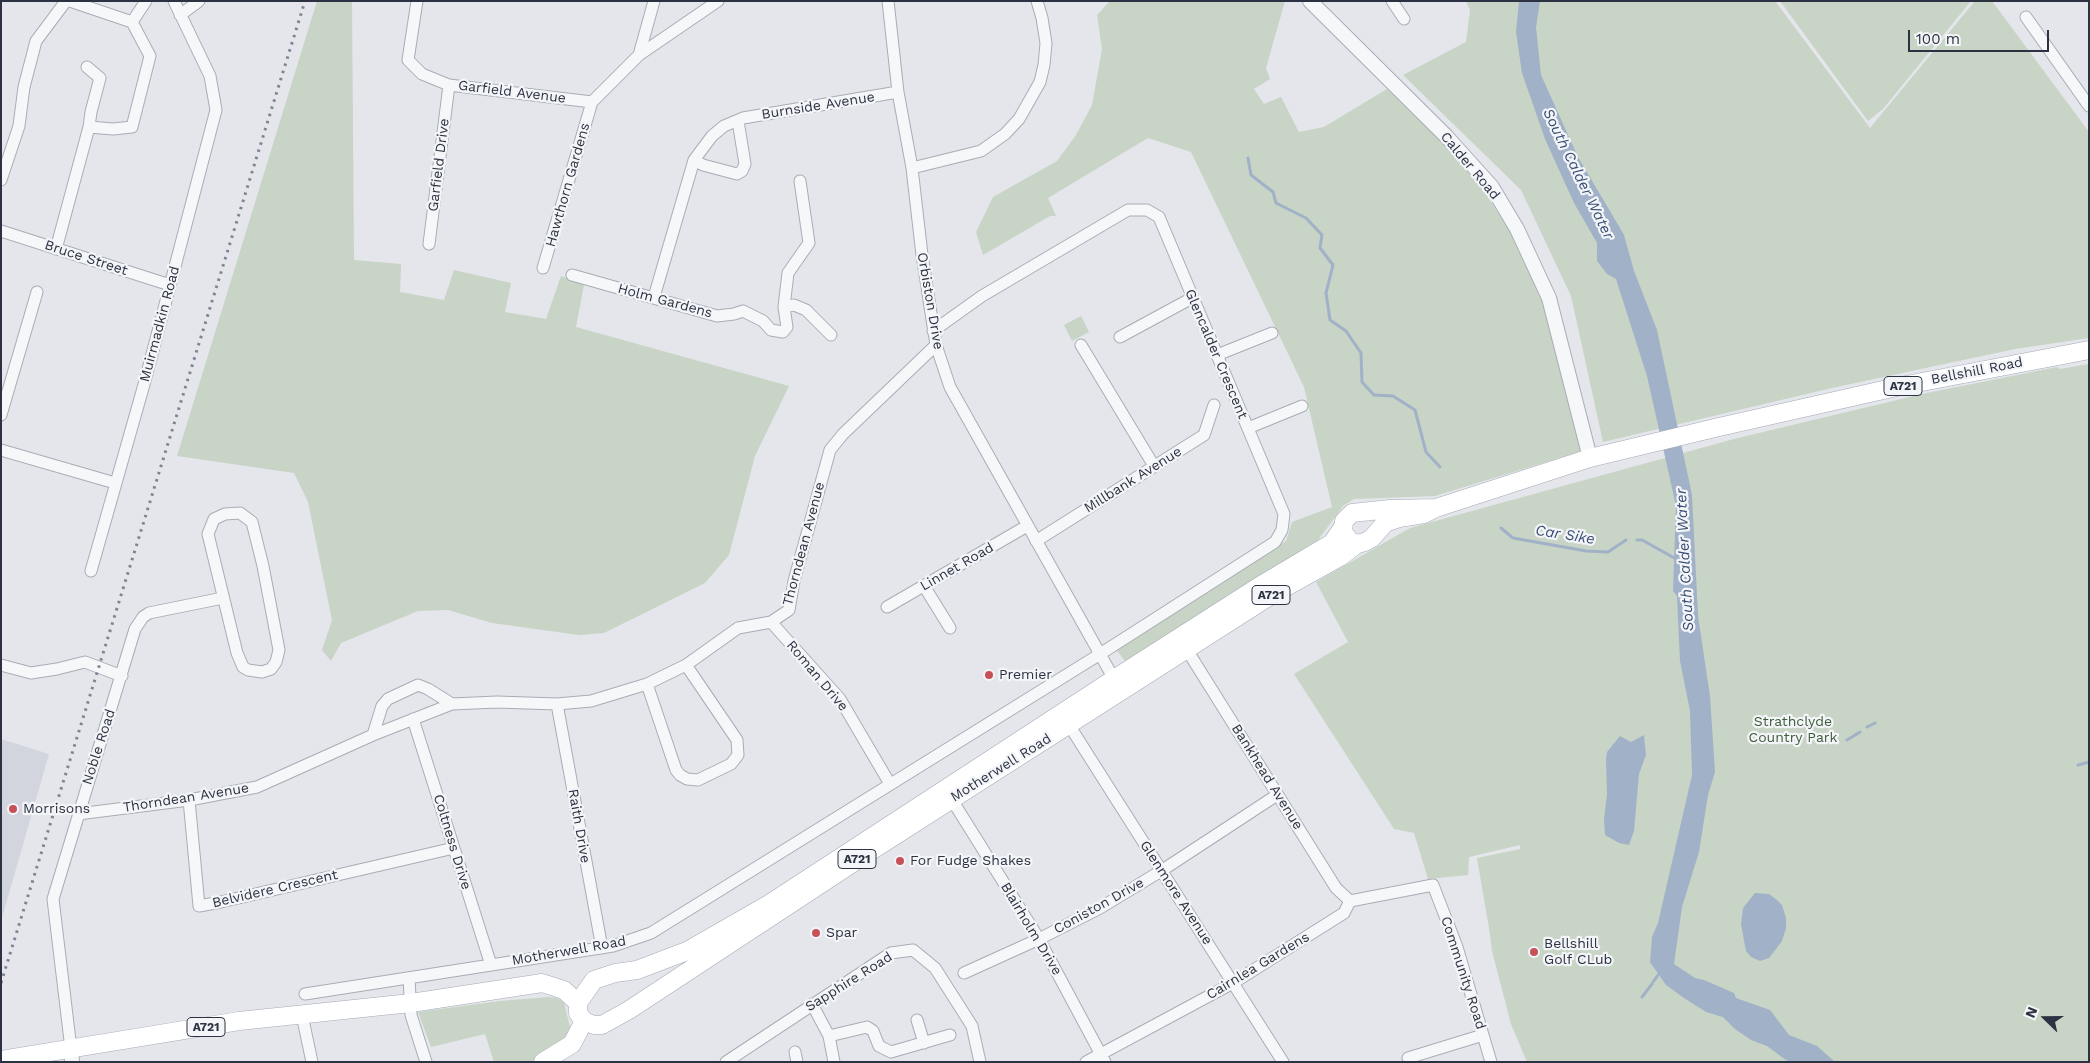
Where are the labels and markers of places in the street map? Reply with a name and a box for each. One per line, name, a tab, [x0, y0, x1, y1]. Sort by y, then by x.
place label: Premier	[999, 667, 1052, 683]
marker: Premier	[983, 669, 995, 681]
place label: Morrisons	[23, 801, 90, 817]
marker: Morrisons	[7, 803, 19, 815]
place label: For Fudge Shakes	[910, 853, 1031, 869]
marker: For Fudge Shakes	[894, 855, 906, 867]
place label: Spar	[826, 925, 857, 941]
marker: Spar	[810, 927, 822, 939]
place label: Bellshill Golf CLub	[1544, 936, 1612, 969]
marker: Bellshill Golf CLub	[1528, 946, 1540, 958]

